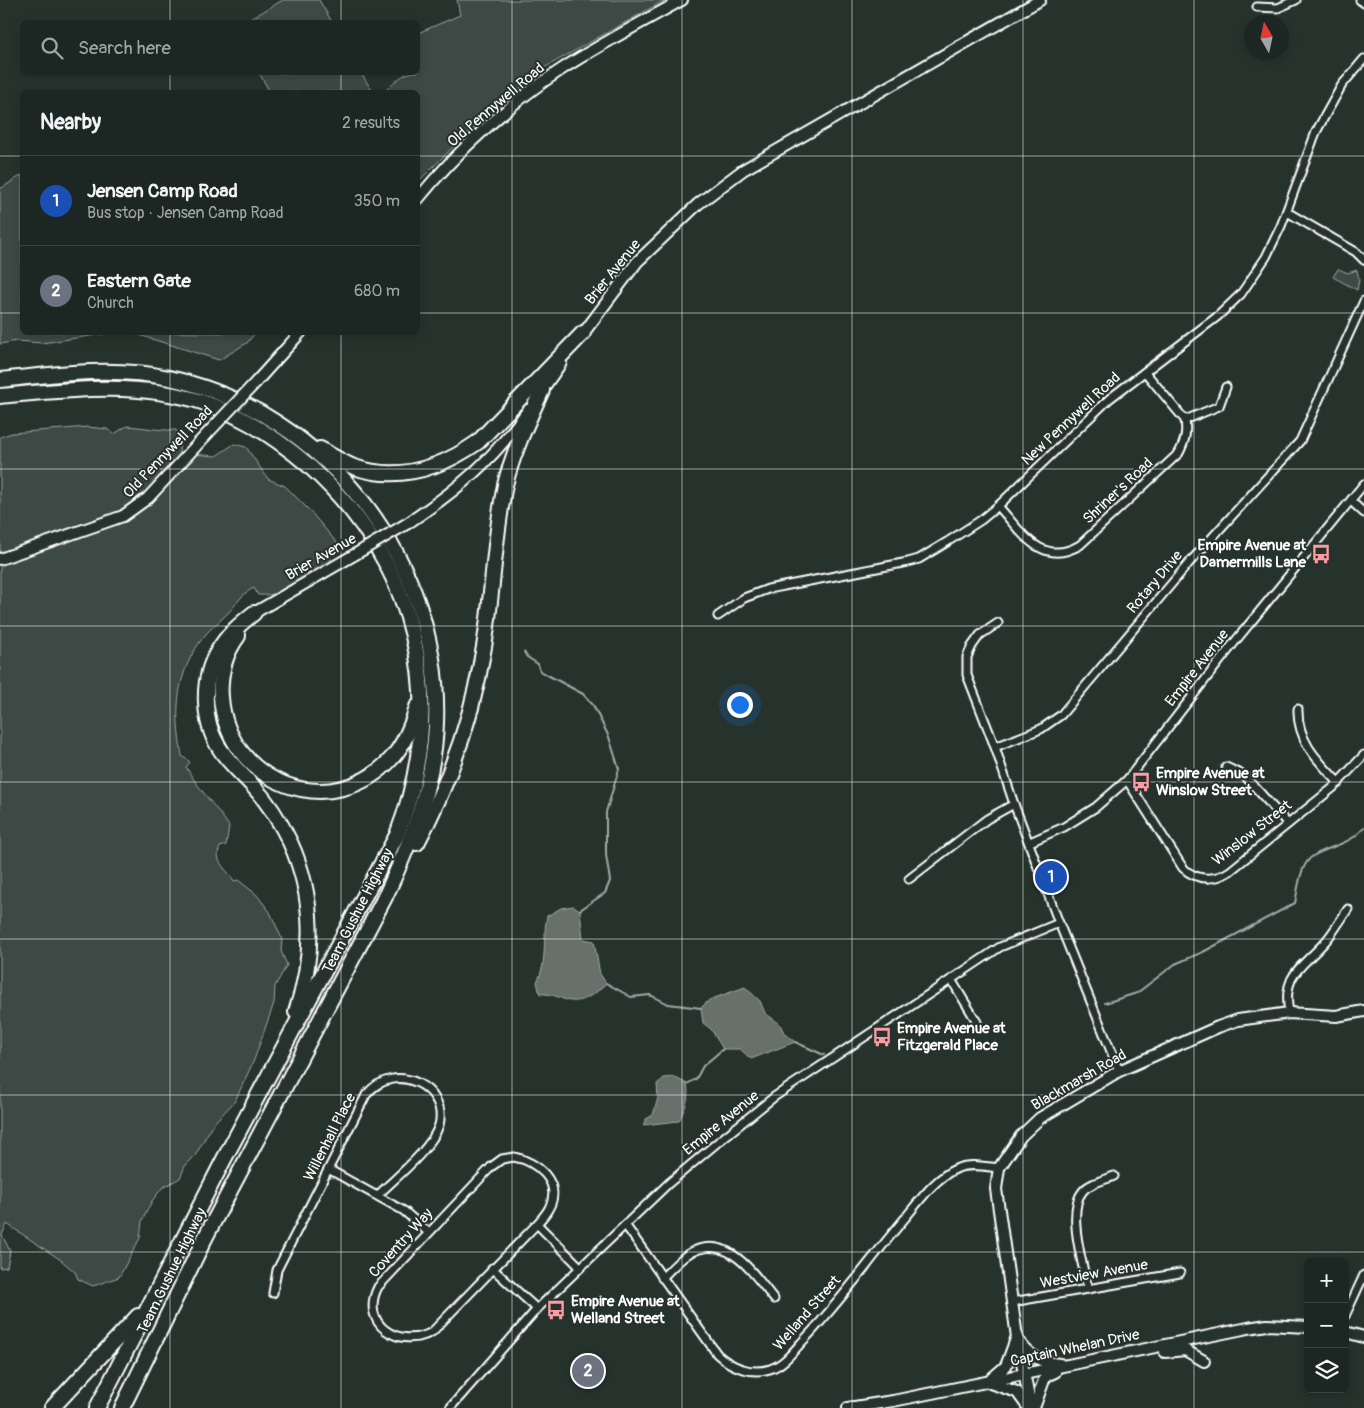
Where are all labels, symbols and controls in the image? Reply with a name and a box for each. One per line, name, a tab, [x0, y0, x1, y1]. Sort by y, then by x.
north arrow	[1244, 15, 1289, 60]
search box	[20, 20, 420, 75]
icon: search	[38, 34, 66, 62]
text: Search here	[78, 36, 171, 60]
street label: Old Pennywell Road	[443, 59, 549, 151]
text: Nearby	[40, 109, 101, 136]
text: 2 results	[342, 113, 400, 133]
text: Jensen Camp Road	[87, 179, 238, 203]
text: 1	[53, 191, 59, 211]
text: 350 m	[354, 191, 400, 211]
text: Bus stop · Jensen Camp Road	[87, 203, 284, 223]
street label: Brier Avenue	[581, 235, 646, 309]
text: Eastern Gate	[87, 269, 191, 293]
text: 2	[52, 281, 60, 301]
text: 680 m	[354, 281, 400, 301]
text: Church	[87, 293, 134, 313]
street label: New Pennywell Road	[1018, 368, 1124, 470]
street label: Old Pennywell Road	[119, 402, 217, 502]
street label: Shriner's Road	[1079, 454, 1157, 528]
street label: Brier Avenue	[282, 529, 360, 585]
place label: Empire Avenue at Damermills Lane	[1197, 536, 1307, 572]
bus stop icon: Empire Avenue at Damermills Lane	[1310, 543, 1332, 565]
street label: Rotary Drive	[1123, 546, 1187, 618]
street label: Empire Avenue	[1161, 625, 1233, 710]
your location	[727, 692, 753, 718]
place label: Empire Avenue at Winslow Street	[1156, 764, 1265, 800]
bus stop icon: Empire Avenue at Winslow Street	[1130, 771, 1152, 793]
street label: Winslow Street	[1208, 795, 1296, 870]
street label: Team Gushue Highway	[318, 845, 398, 977]
pin: 1	[1035, 858, 1067, 896]
place label: Empire Avenue at Fitzgerald Place	[897, 1019, 1006, 1055]
bus stop icon: Empire Avenue at Fitzgerald Place	[871, 1026, 893, 1048]
street label: Blackmarsh Road	[1028, 1045, 1130, 1115]
street label: Empire Avenue	[679, 1086, 763, 1160]
street label: Willenhall Place	[300, 1089, 361, 1184]
street label: Team Gushue Highway	[133, 1204, 211, 1337]
street label: Coventry Way	[365, 1204, 437, 1282]
street label: Westview Avenue	[1039, 1255, 1150, 1293]
map controls	[1304, 1258, 1349, 1393]
button: +	[1304, 1258, 1349, 1303]
street label: Welland Street	[769, 1271, 846, 1355]
place label: Empire Avenue at Welland Street	[571, 1292, 680, 1328]
bus stop icon: Empire Avenue at Welland Street	[545, 1299, 567, 1321]
button: −	[1304, 1303, 1349, 1348]
street label: Captain Whelan Drive	[1009, 1325, 1142, 1371]
button: layers	[1304, 1348, 1349, 1393]
pin: 2	[572, 1352, 604, 1390]

